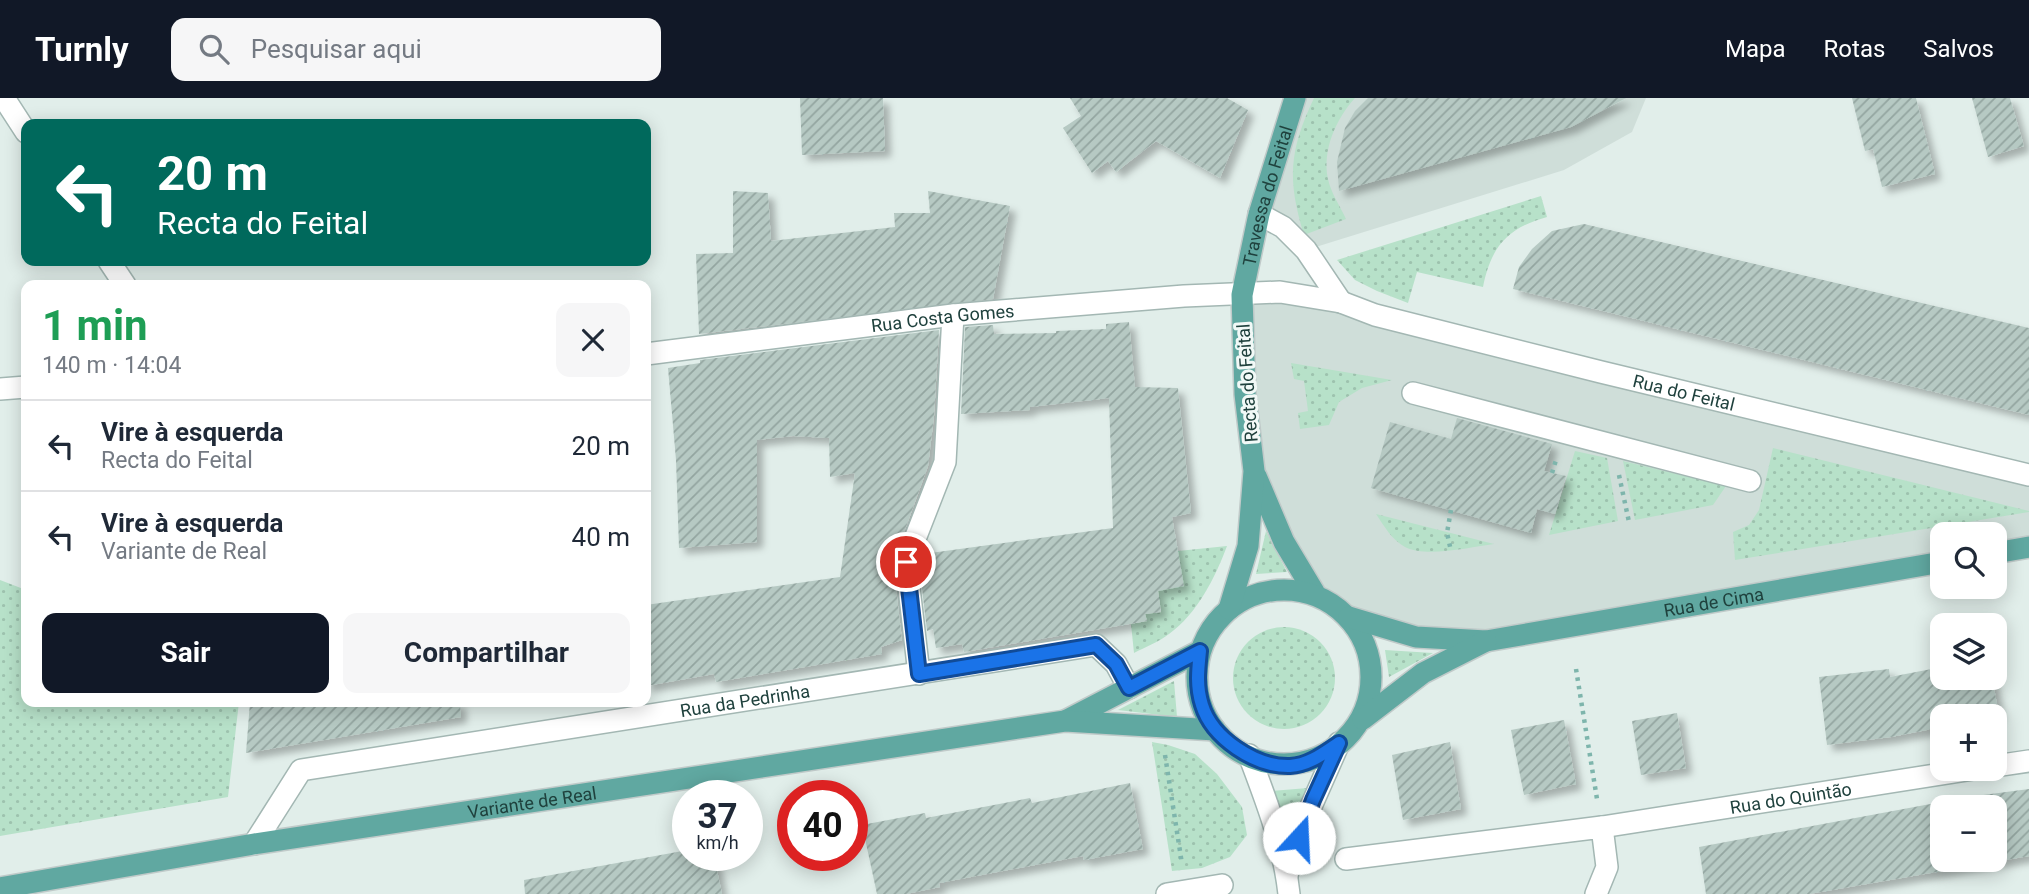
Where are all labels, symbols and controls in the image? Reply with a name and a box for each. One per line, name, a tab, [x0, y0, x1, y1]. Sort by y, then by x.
search box	[171, 18, 661, 81]
text: Turnly	[35, 30, 129, 69]
icon: search	[195, 30, 233, 68]
text: Pesquisar aqui	[251, 34, 422, 64]
text: Mapa	[1725, 35, 1786, 63]
text: Rotas	[1824, 35, 1885, 63]
text: Salvos	[1923, 35, 1994, 63]
street label: Travessa do Feital	[1238, 123, 1296, 268]
text: 20 m	[157, 145, 268, 202]
icon: left	[42, 147, 133, 238]
text: Recta do Feital	[157, 204, 368, 242]
street label: Rua Costa Gomes	[870, 299, 1015, 336]
text: 1 min	[42, 301, 148, 350]
button: close	[556, 303, 630, 377]
street label: Recta do Feital	[1232, 323, 1262, 443]
text: 140 m · 14:04	[42, 352, 181, 379]
street label: Rua do Feital	[1631, 370, 1737, 414]
text: Vire à esquerda	[101, 417, 284, 447]
icon: left	[42, 427, 80, 465]
text: 20 m	[572, 431, 630, 461]
text: Recta do Feital	[101, 447, 253, 474]
text: Vire à esquerda	[101, 508, 284, 538]
icon: left	[42, 518, 80, 556]
text: 40 m	[572, 522, 630, 552]
map controls	[1930, 522, 2007, 872]
button: search	[1930, 522, 2007, 599]
pin	[876, 532, 936, 592]
text: Variante de Real	[101, 538, 267, 565]
icon: arrive	[887, 543, 925, 581]
street label: Rua de Cima	[1662, 583, 1765, 621]
button: Sair	[42, 613, 329, 693]
button: Compartilhar	[343, 613, 630, 693]
button: layers	[1930, 613, 2007, 690]
street label: Rua da Pedrinha	[679, 680, 811, 721]
button: +	[1930, 704, 2007, 781]
street label: Rua do Quintão	[1728, 778, 1853, 817]
speed limit sign: 40	[777, 780, 868, 871]
street label: Variante de Real	[466, 782, 598, 822]
button: −	[1930, 795, 2007, 872]
text: 37	[697, 796, 738, 837]
position arrow	[1262, 801, 1336, 875]
text: km/h	[696, 832, 739, 853]

